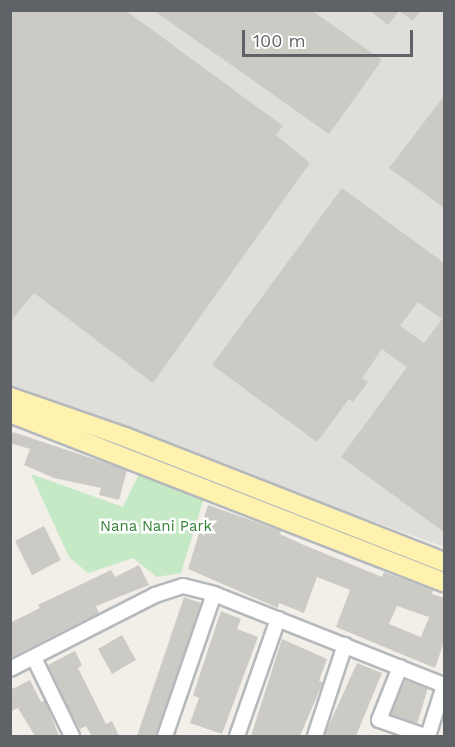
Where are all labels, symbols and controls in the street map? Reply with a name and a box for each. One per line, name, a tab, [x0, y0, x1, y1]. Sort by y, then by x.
scale bar	[245, 18, 416, 56]
text: 100 m	[253, 30, 306, 51]
park label: Nana Nani Park	[100, 518, 212, 536]

